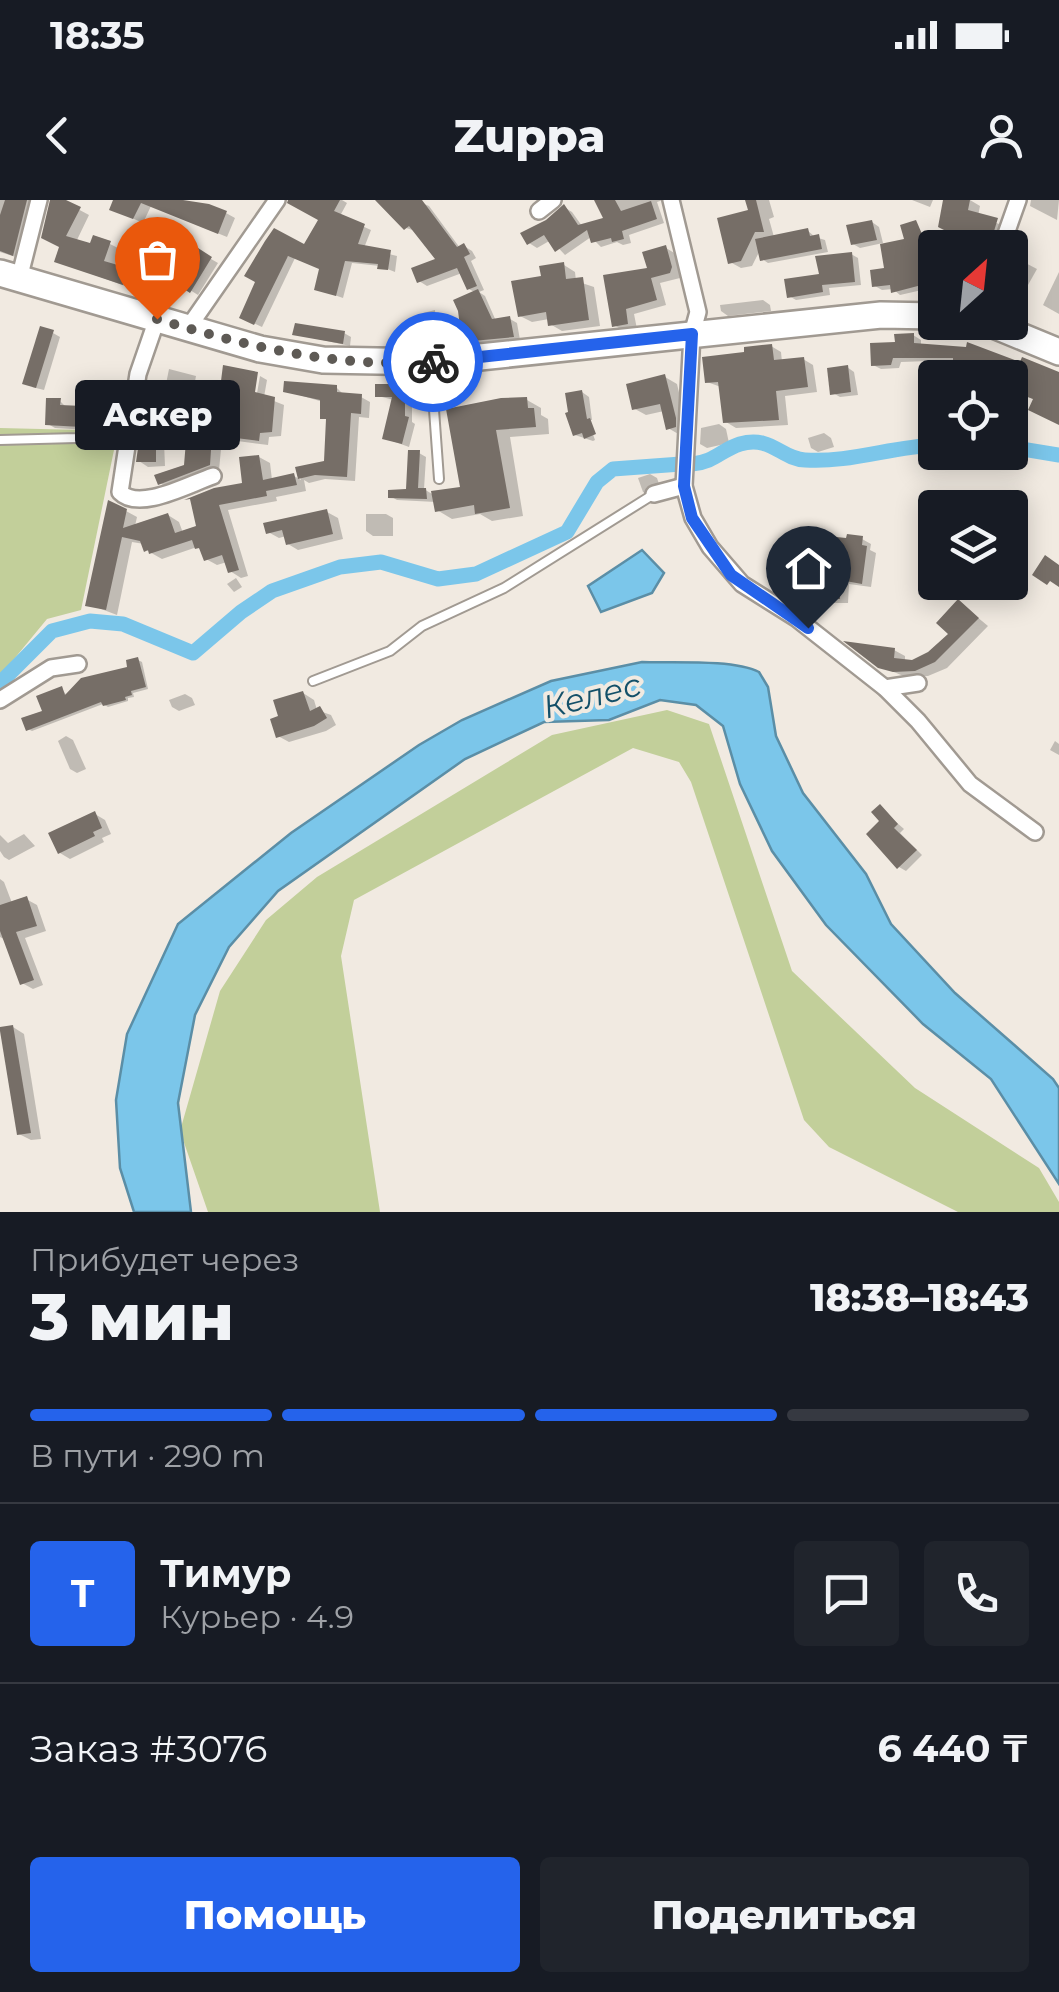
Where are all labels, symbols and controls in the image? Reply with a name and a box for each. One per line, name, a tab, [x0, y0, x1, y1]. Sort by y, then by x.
text: 18:35	[50, 12, 145, 59]
icon: back	[30, 108, 85, 163]
text: Zuppa	[454, 108, 605, 163]
icon: person	[974, 108, 1029, 163]
pin	[115, 217, 200, 320]
north arrow	[918, 230, 1028, 340]
map controls	[918, 230, 1028, 600]
icon: bag	[130, 232, 185, 287]
courier	[383, 312, 483, 412]
icon: bike	[406, 335, 461, 390]
button: locate	[918, 360, 1028, 470]
callout: Аскер	[74, 379, 240, 449]
text: Аскер	[103, 395, 212, 434]
button: layers	[918, 490, 1028, 600]
pin	[766, 526, 851, 629]
icon: home	[781, 541, 836, 596]
water label: Келес	[539, 664, 646, 726]
text: Прибудет через	[30, 1240, 299, 1279]
text: 18:38–18:43	[810, 1274, 1029, 1321]
text: 3 мин	[30, 1277, 234, 1356]
text: В пути · 290 m	[30, 1436, 265, 1475]
button: chat	[794, 1541, 899, 1646]
button: phone	[924, 1541, 1029, 1646]
text: Тимур	[160, 1550, 291, 1597]
text: Т	[70, 1570, 95, 1617]
text: Курьер · 4.9	[160, 1597, 354, 1636]
text: Заказ #3076	[30, 1725, 267, 1772]
text: 6 440 ₸	[877, 1725, 1029, 1772]
button: Помощь	[30, 1857, 520, 1972]
button: Поделиться	[540, 1857, 1029, 1972]

